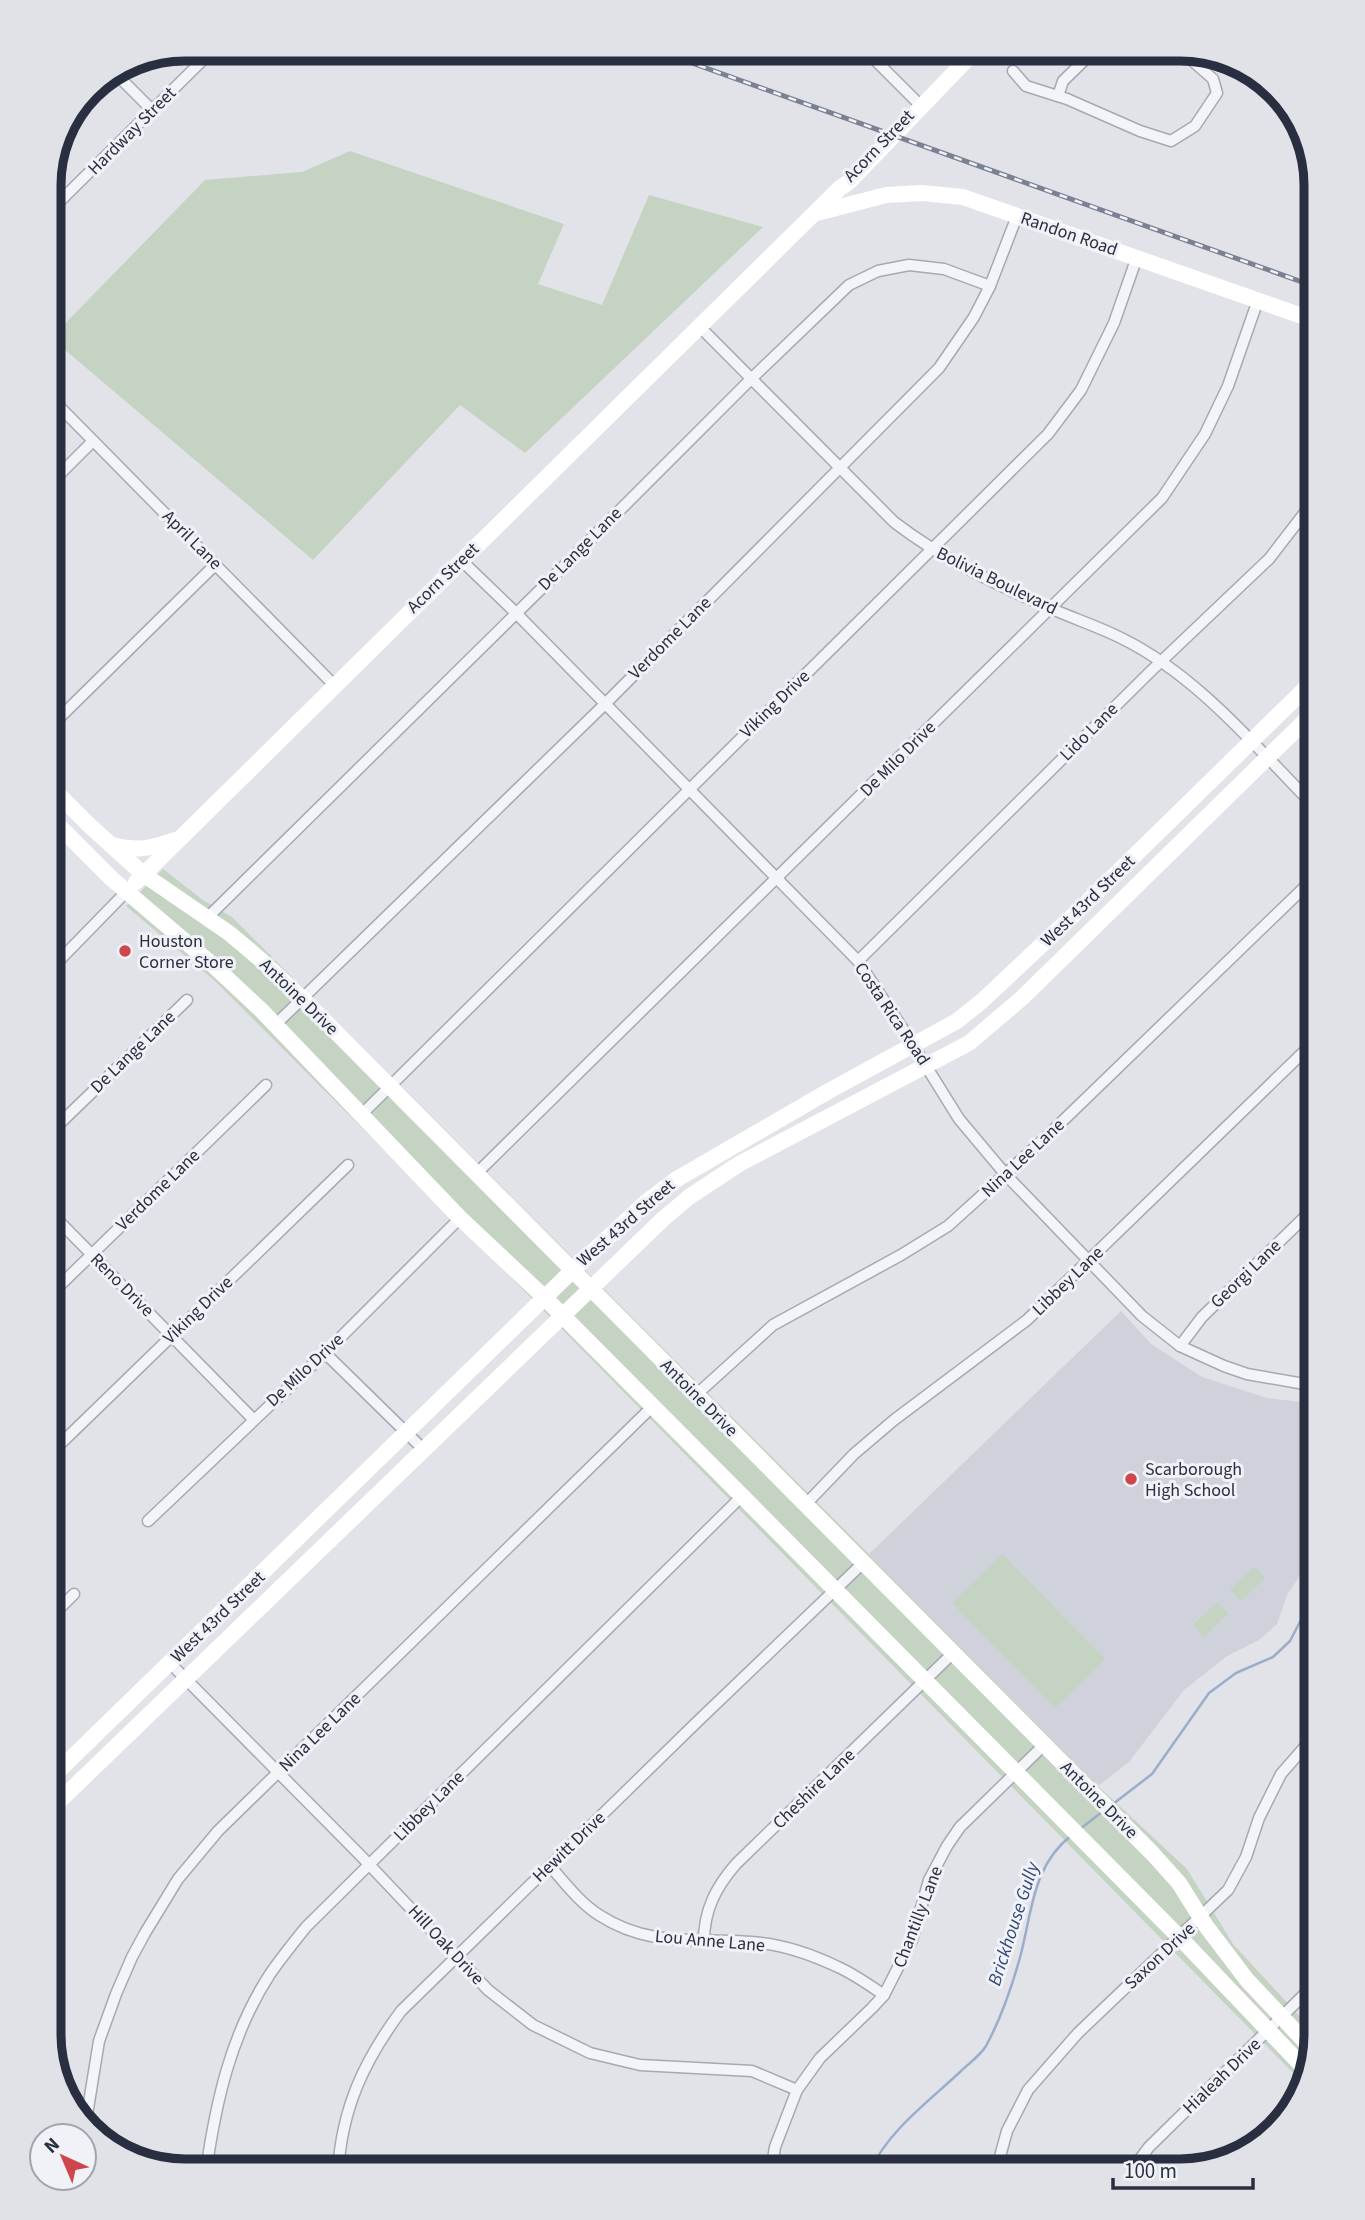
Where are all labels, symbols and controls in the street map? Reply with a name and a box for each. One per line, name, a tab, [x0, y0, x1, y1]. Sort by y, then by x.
street label: Hardway Street	[82, 81, 182, 181]
street label: Acorn Street	[838, 104, 920, 188]
street label: Randon Road	[1017, 206, 1121, 262]
street label: De Lange Lane	[533, 502, 627, 596]
street label: April Lane	[157, 505, 227, 575]
street label: Acorn Street	[401, 537, 485, 619]
street label: Bolivia Boulevard	[932, 541, 1062, 621]
street label: Verdome Lane	[623, 591, 717, 685]
street label: Viking Drive	[734, 664, 816, 744]
street label: Lido Lane	[1054, 697, 1124, 767]
street label: De Milo Drive	[854, 715, 942, 803]
street label: West 43rd Street	[1035, 849, 1141, 953]
place label: Houston Corner Store	[139, 929, 234, 975]
marker: Houston Corner Store	[117, 943, 133, 959]
street label: Antoine Drive	[254, 953, 344, 1041]
street label: Costa Rica Road	[848, 957, 936, 1071]
street label: De Lange Lane	[85, 1005, 181, 1099]
street label: Nina Lee Lane	[976, 1113, 1070, 1203]
street label: Verdome Lane	[111, 1144, 205, 1236]
street label: West 43rd Street	[572, 1173, 680, 1273]
street label: Georgi Lane	[1205, 1234, 1287, 1314]
street label: Libbey Lane	[1027, 1240, 1109, 1322]
street label: Reno Drive	[84, 1247, 160, 1323]
street label: Viking Drive	[157, 1270, 239, 1350]
street label: De Milo Drive	[261, 1327, 349, 1413]
street label: Antoine Drive	[654, 1353, 744, 1443]
place label: Scarborough High School	[1145, 1457, 1242, 1503]
marker: Scarborough High School	[1123, 1471, 1139, 1487]
street label: West 43rd Street	[165, 1565, 271, 1669]
street label: Nina Lee Lane	[273, 1686, 367, 1778]
street label: Cheshire Lane	[767, 1743, 861, 1835]
street label: Antoine Drive	[1054, 1755, 1144, 1845]
street label: Libbey Lane	[388, 1765, 470, 1847]
street label: Hewitt Drive	[527, 1806, 611, 1888]
water label: Brickhouse Gully	[981, 1857, 1047, 1989]
street label: Chantilly Lane	[887, 1862, 949, 1972]
street label: Hill Oak Drive	[402, 1899, 490, 1991]
street label: Saxon Drive	[1119, 1917, 1201, 1995]
street label: Lou Anne Lane	[654, 1924, 766, 1958]
street label: Hialeah Drive	[1177, 2032, 1267, 2120]
north arrow	[28, 2122, 98, 2192]
text: N	[38, 2132, 66, 2160]
scale bar	[1113, 2146, 1253, 2190]
text: 100 m	[1124, 2156, 1177, 2186]

